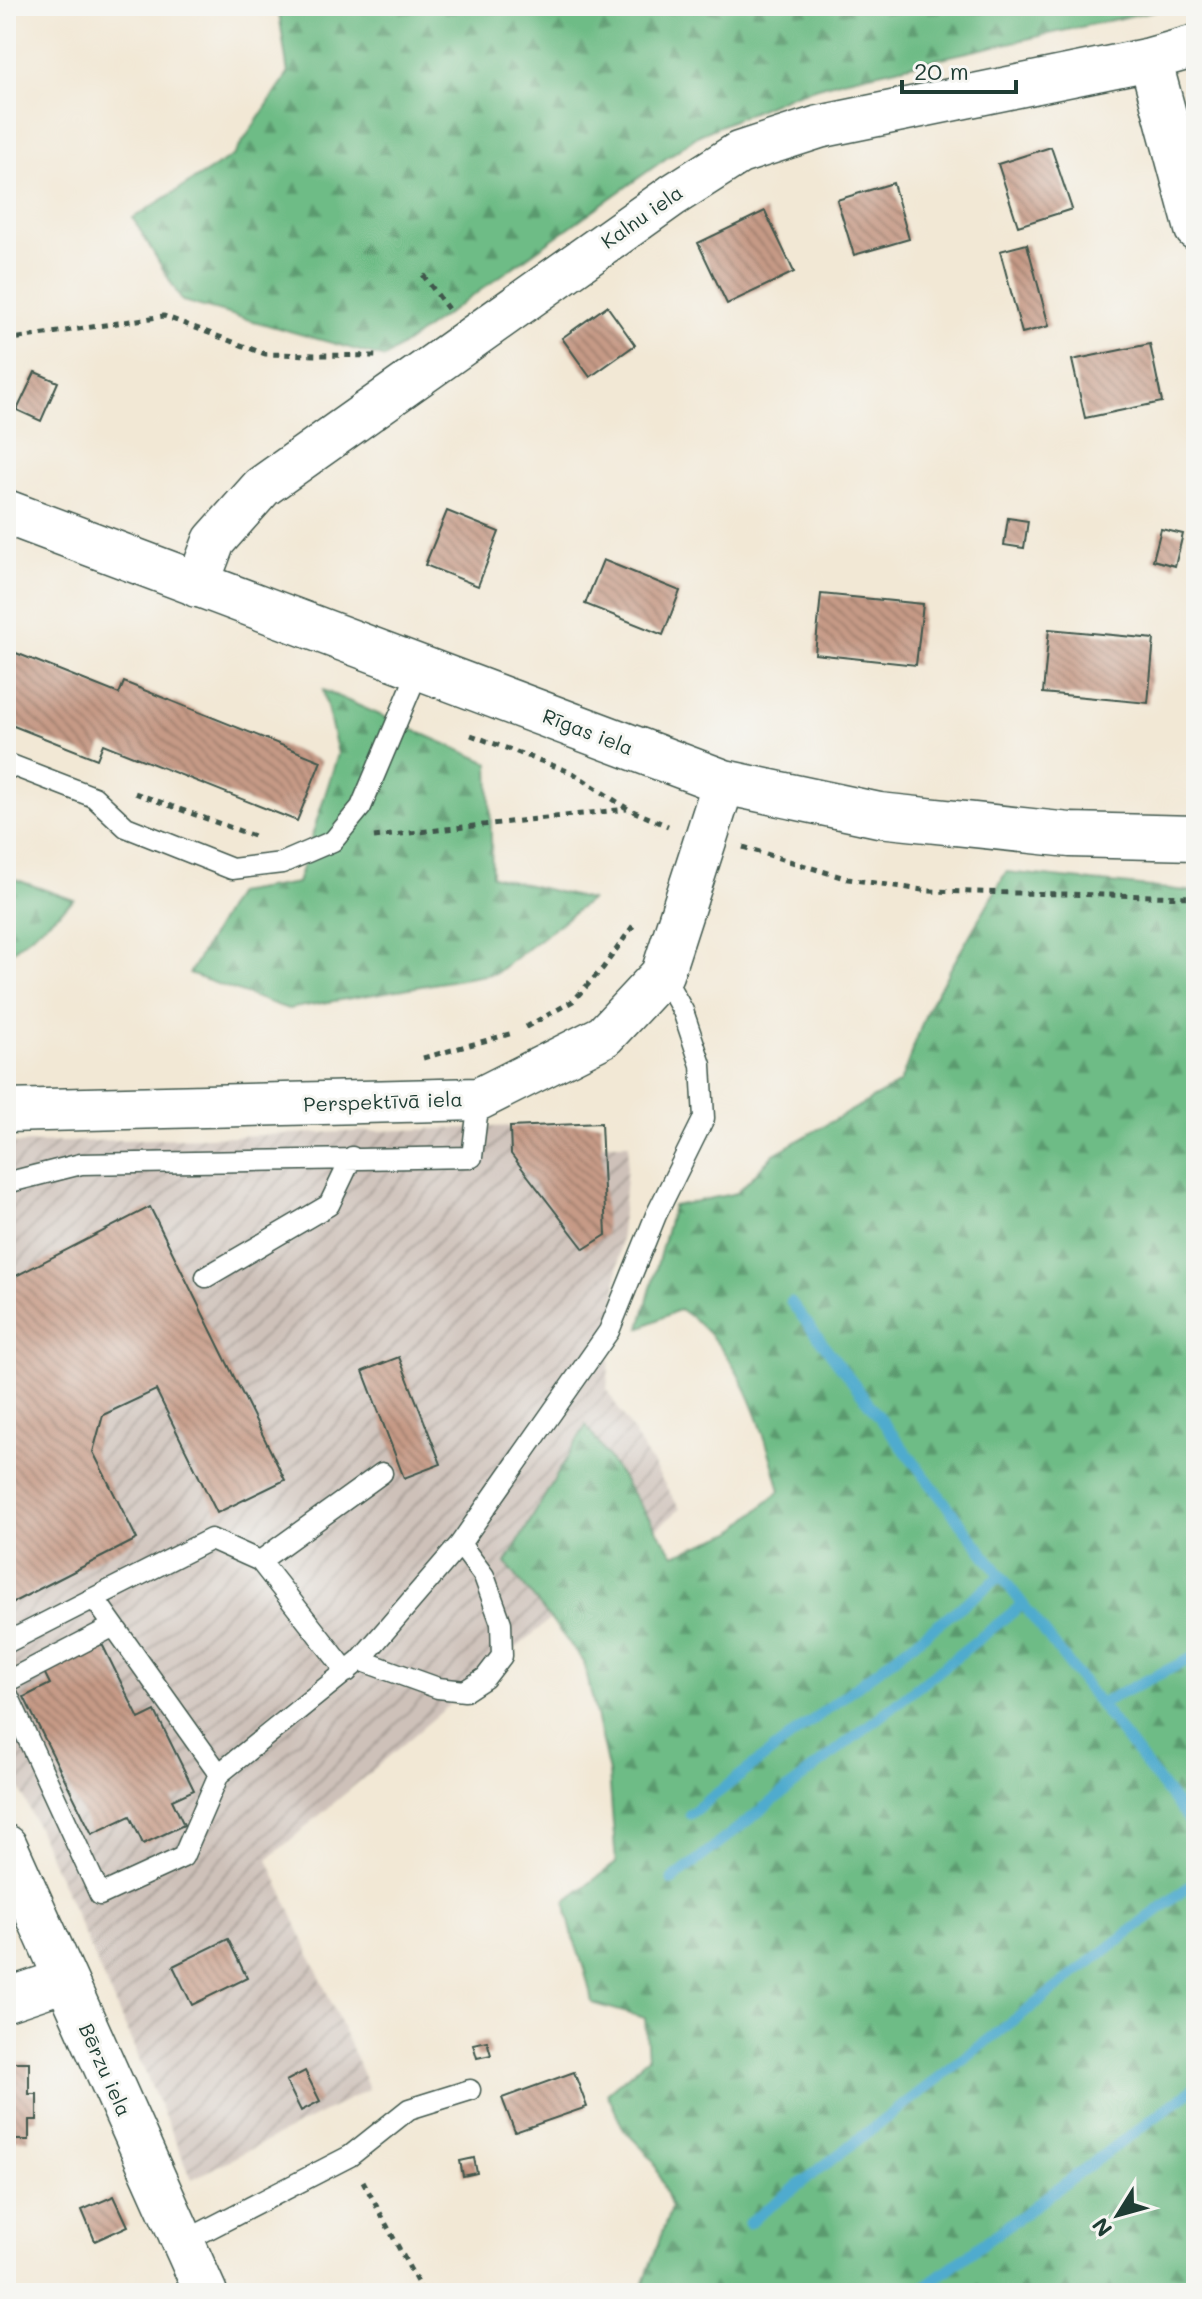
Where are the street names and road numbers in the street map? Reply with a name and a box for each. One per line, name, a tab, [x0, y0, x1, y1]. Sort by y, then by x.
street label: Kalnu iela	[595, 179, 687, 254]
street label: Rīgas iela	[539, 702, 637, 760]
street label: Perspektīvā iela	[303, 1085, 463, 1117]
street label: Bērzu iela	[74, 2019, 138, 2120]

